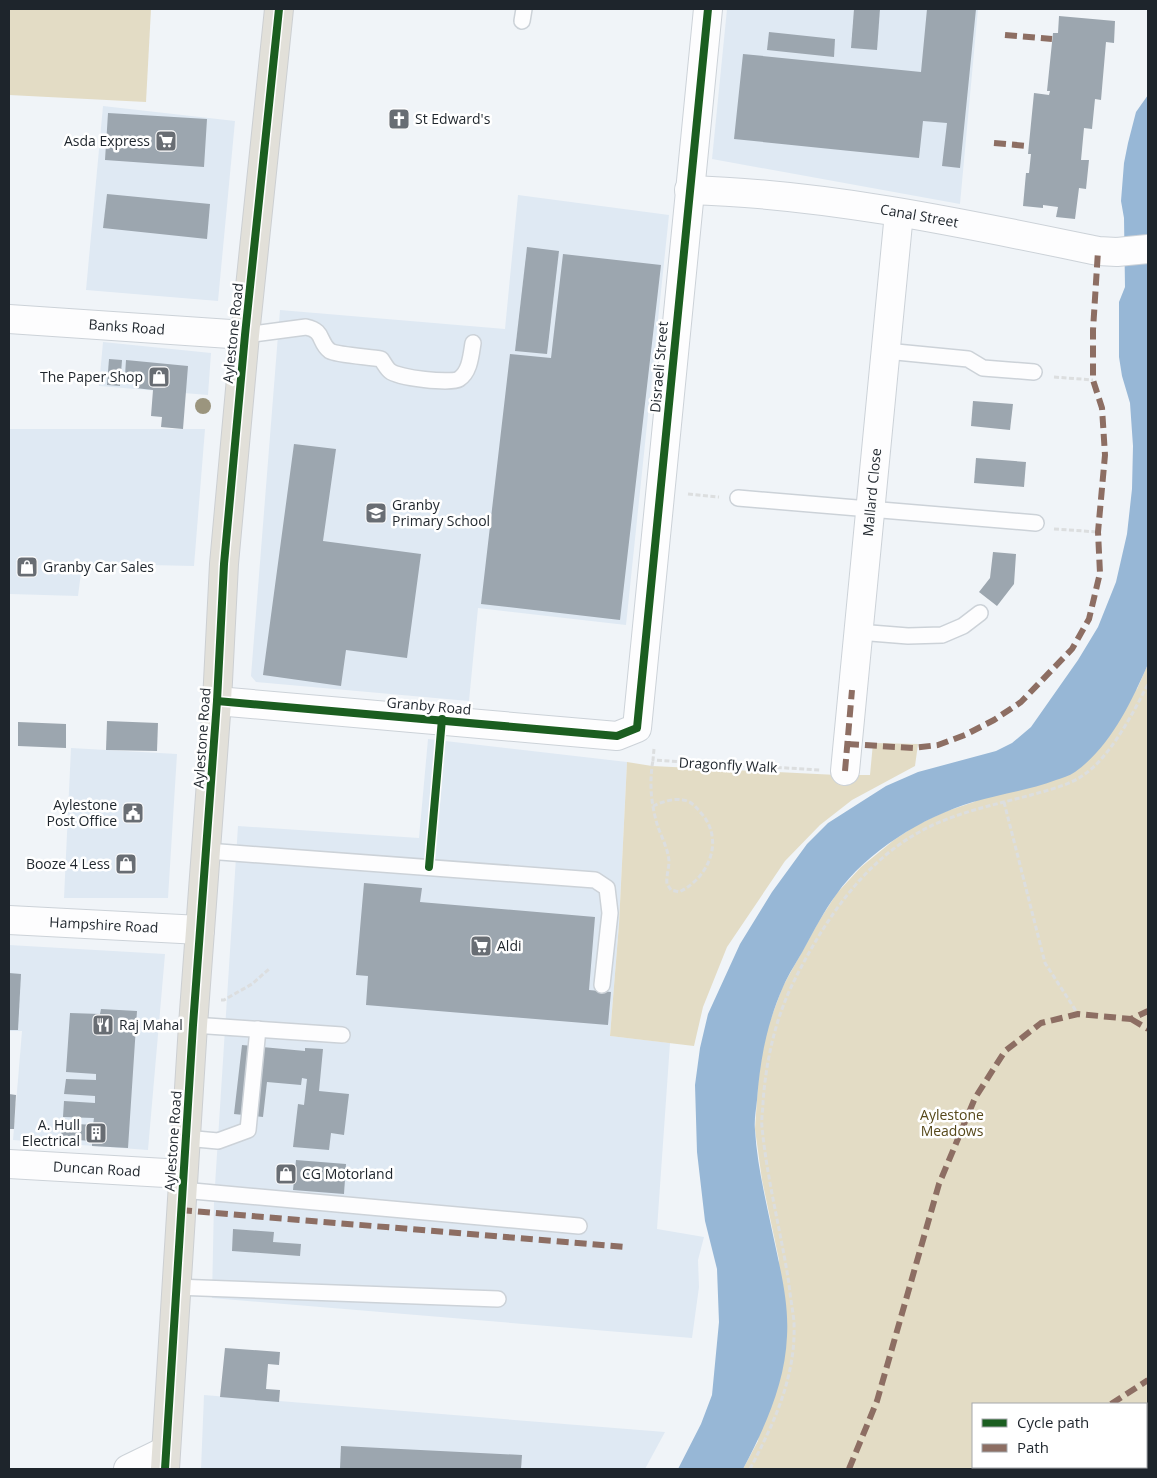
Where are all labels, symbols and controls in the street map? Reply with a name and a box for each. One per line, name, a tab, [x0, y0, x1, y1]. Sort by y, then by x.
church icon: St Edward's	[387, 107, 411, 131]
place label: St Edward's	[415, 109, 491, 128]
supermarket icon: Asda Express	[154, 129, 178, 153]
place label: Asda Express	[64, 131, 150, 150]
street label: Canal Street	[879, 199, 960, 232]
street label: Aylestone Road	[218, 282, 247, 384]
street label: Banks Road	[88, 314, 166, 339]
street label: Disraeli Street	[645, 321, 672, 413]
shop icon: The Paper Shop	[147, 365, 171, 389]
place label: The Paper Shop	[40, 367, 143, 386]
street label: Mallard Close	[858, 447, 885, 537]
place label: Granby Primary School	[392, 495, 490, 530]
school or university icon: Granby Primary School	[364, 501, 388, 525]
shop icon: Granby Car Sales	[15, 555, 39, 579]
place label: Granby Car Sales	[43, 557, 154, 576]
street label: Aylestone Road	[189, 687, 214, 789]
street label: Granby Road	[386, 692, 472, 719]
street label: Dragonfly Walk	[678, 752, 778, 777]
place label: Aylestone Post Office	[46, 795, 117, 830]
public building icon: Aylestone Post Office	[121, 801, 145, 825]
shop icon: Booze 4 Less	[114, 852, 138, 876]
place label: Booze 4 Less	[26, 854, 110, 873]
street label: Hampshire Road	[49, 912, 159, 937]
supermarket icon: Aldi	[469, 934, 493, 958]
place label: Aldi	[497, 936, 522, 955]
restaurant icon: Raj Mahal	[91, 1013, 115, 1037]
place label: Raj Mahal	[119, 1015, 183, 1034]
street label: Aylestone Road	[160, 1090, 185, 1192]
park label: Aylestone Meadows	[920, 1105, 984, 1140]
place label: A. Hull Electrical	[22, 1115, 80, 1150]
building icon: A. Hull Electrical	[84, 1121, 108, 1145]
street label: Duncan Road	[53, 1157, 141, 1181]
shop icon: CG Motorland	[274, 1162, 298, 1186]
place label: CG Motorland	[302, 1164, 393, 1183]
legend	[972, 1403, 1147, 1468]
text: Cycle path	[1017, 1412, 1089, 1432]
text: Path	[1017, 1437, 1049, 1457]

